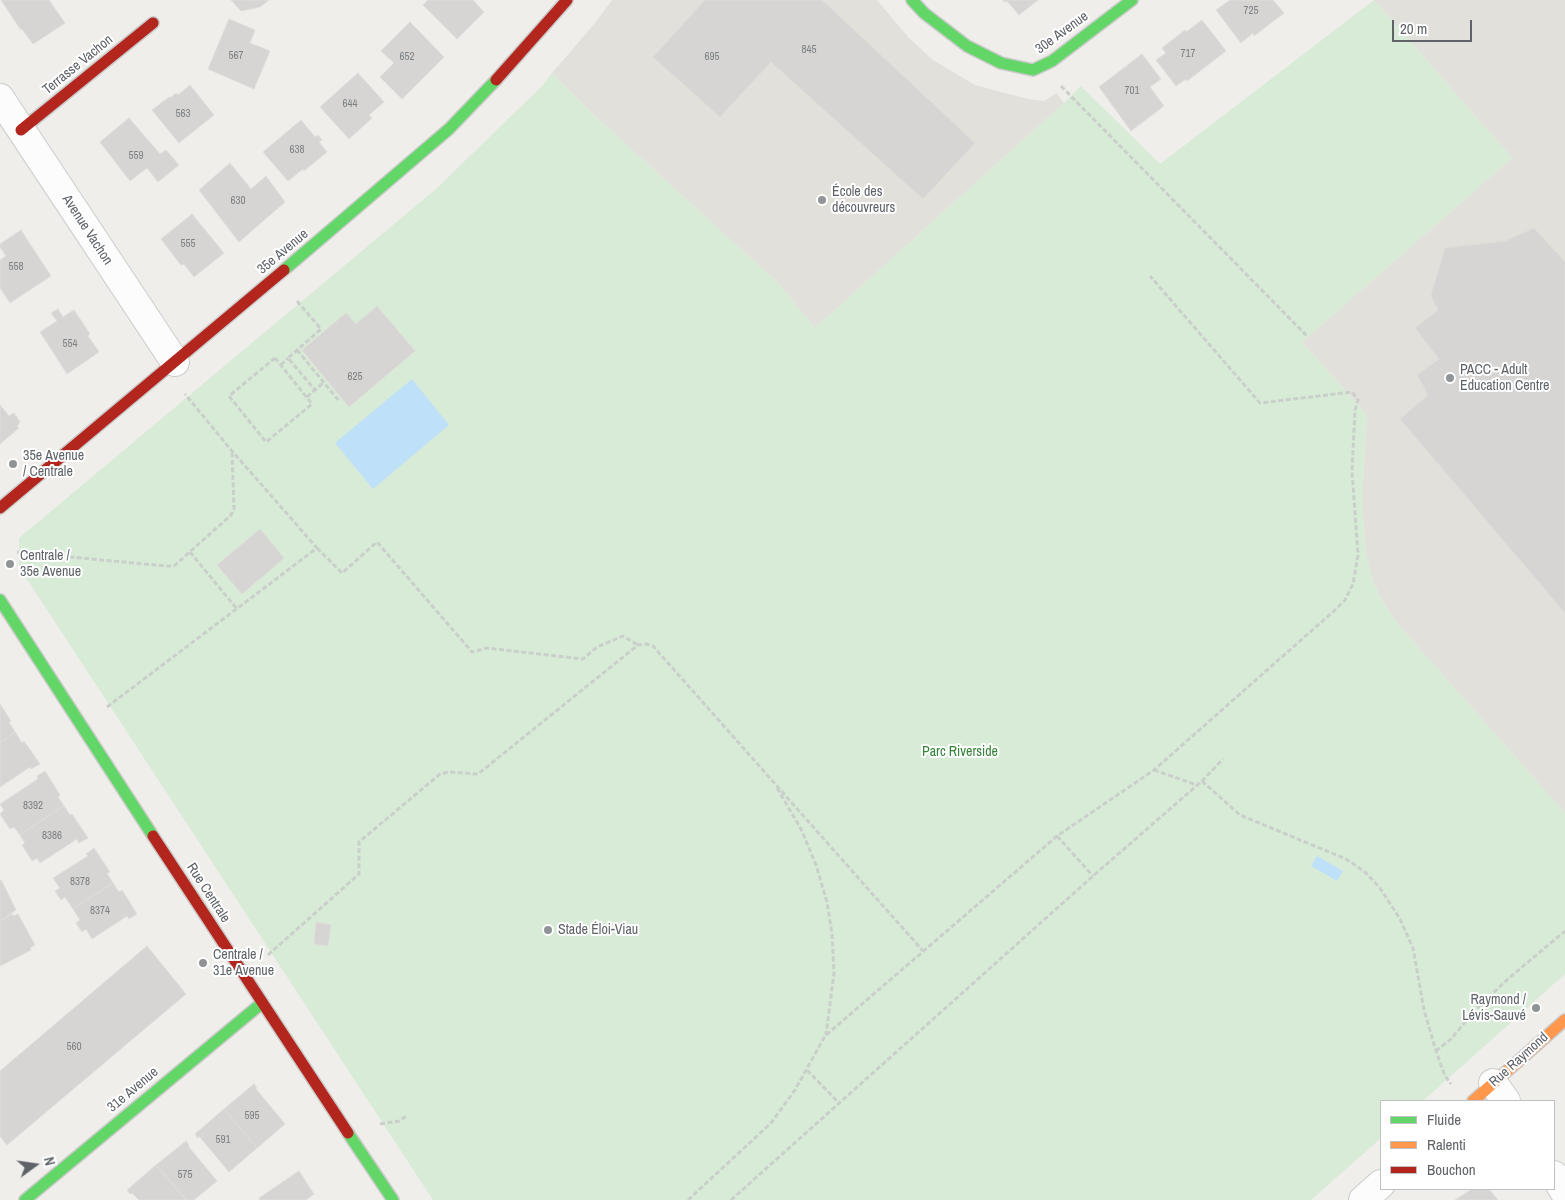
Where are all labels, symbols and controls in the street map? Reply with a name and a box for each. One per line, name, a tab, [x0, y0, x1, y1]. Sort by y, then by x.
house number: 725	[1243, 4, 1259, 18]
street label: 30e Avenue	[1032, 8, 1092, 58]
scale bar	[1395, 10, 1475, 42]
text: 20 m	[1400, 18, 1427, 39]
street label: Terrasse Vachon	[40, 32, 116, 98]
house number: 845	[801, 43, 817, 57]
house number: 717	[1180, 47, 1196, 61]
house number: 567	[228, 49, 244, 63]
house number: 652	[399, 50, 415, 64]
house number: 695	[704, 50, 720, 64]
house number: 701	[1124, 84, 1140, 98]
house number: 644	[342, 97, 358, 111]
house number: 563	[175, 107, 191, 121]
house number: 638	[289, 143, 305, 157]
house number: 559	[128, 149, 144, 163]
place label: École des découvreurs	[832, 184, 895, 216]
street label: Avenue Vachon	[58, 192, 116, 268]
house number: 630	[230, 194, 246, 208]
marker: École des découvreurs	[816, 194, 828, 206]
street label: 35e Avenue	[254, 226, 312, 278]
house number: 555	[180, 237, 196, 251]
house number: 558	[8, 260, 24, 274]
house number: 554	[62, 337, 78, 351]
place label: PACC - Adult Education Centre	[1460, 362, 1549, 394]
house number: 625	[347, 370, 363, 384]
marker: PACC - Adult Education Centre	[1444, 372, 1456, 384]
place label: 35e Avenue / Centrale	[23, 448, 84, 481]
marker: 35e Avenue / Centrale	[7, 458, 19, 470]
place label: Centrale / 35e Avenue	[20, 548, 81, 580]
marker: Centrale / 35e Avenue	[4, 558, 16, 570]
park label: Parc Riverside	[922, 744, 998, 760]
house number: 8392	[23, 799, 43, 813]
house number: 8386	[42, 829, 62, 843]
street label: Rue Centrale	[183, 860, 233, 926]
house number: 8378	[70, 875, 90, 889]
house number: 8374	[90, 904, 110, 918]
place label: Stade Éloi-Viau	[558, 922, 638, 938]
marker: Stade Éloi-Viau	[542, 924, 554, 936]
place label: Centrale / 31e Avenue	[213, 947, 274, 980]
marker: Centrale / 31e Avenue	[197, 957, 209, 969]
place label: Raymond / Lévis-Sauvé	[1462, 992, 1526, 1024]
marker: Raymond / Lévis-Sauvé	[1530, 1002, 1542, 1014]
street label: Rue Raymond	[1486, 1029, 1552, 1091]
house number: 560	[66, 1040, 82, 1054]
street label: 31e Avenue	[104, 1064, 162, 1116]
legend	[1380, 1100, 1555, 1190]
house number: 595	[244, 1109, 260, 1123]
text: Fluide	[1427, 1109, 1461, 1130]
house number: 591	[215, 1133, 231, 1147]
text: Ralenti	[1427, 1134, 1466, 1155]
north arrow	[10, 1140, 60, 1190]
text: N	[40, 1155, 59, 1168]
text: Bouchon	[1427, 1159, 1476, 1180]
house number: 575	[177, 1168, 193, 1182]

